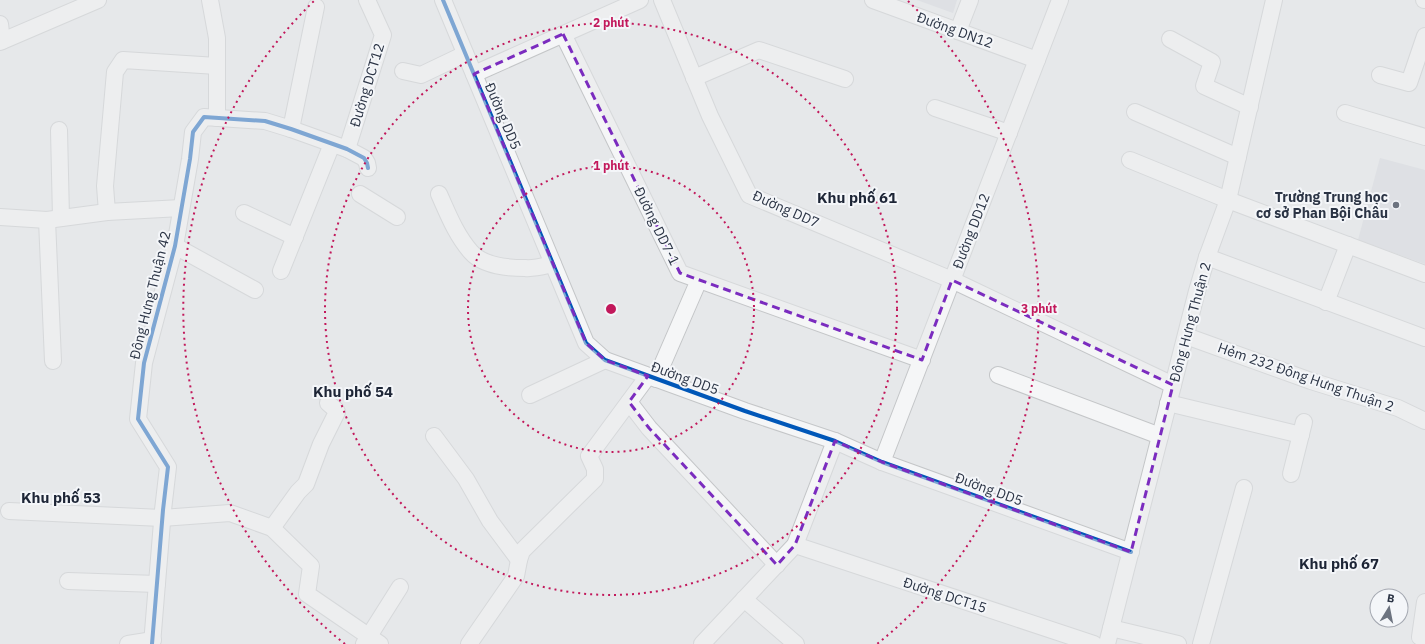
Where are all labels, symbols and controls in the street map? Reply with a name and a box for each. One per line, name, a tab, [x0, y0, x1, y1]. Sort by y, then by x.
street label: Đường DN12	[914, 8, 996, 52]
text: 2 phút	[593, 15, 630, 30]
street label: Đường DCT12	[346, 41, 388, 129]
street label: Đường DD5	[481, 80, 525, 152]
text: 1 phút	[593, 158, 630, 173]
street label: Đường DD7-1	[630, 184, 684, 268]
street label: Đường DD7	[750, 186, 822, 232]
district label: Khu phố 61	[817, 188, 897, 207]
place label: Trường Trung học cơ sở Phan Bội Châu	[1256, 188, 1388, 222]
street label: Đường DD12	[948, 191, 994, 271]
marker: Trường Trung học cơ sở Phan Bội Châu	[1391, 200, 1401, 210]
street label: Đông Hưng Thuận 42	[125, 229, 175, 361]
street label: Đông Hưng Thuận 2	[1165, 260, 1215, 384]
text: 3 phút	[1021, 301, 1058, 316]
centre of rings	[604, 302, 618, 316]
street label: Hẻm 232 Đông Hưng Thuận 2	[1216, 338, 1396, 416]
street label: Đường DD5	[649, 357, 721, 399]
district label: Khu phố 54	[313, 382, 393, 401]
street label: Đường DD5	[953, 468, 1025, 510]
district label: Khu phố 53	[21, 488, 101, 507]
district label: Khu phố 67	[1299, 554, 1379, 573]
street label: Đường DCT15	[901, 573, 989, 617]
north arrow	[1369, 588, 1409, 628]
text: B	[1386, 591, 1396, 606]

